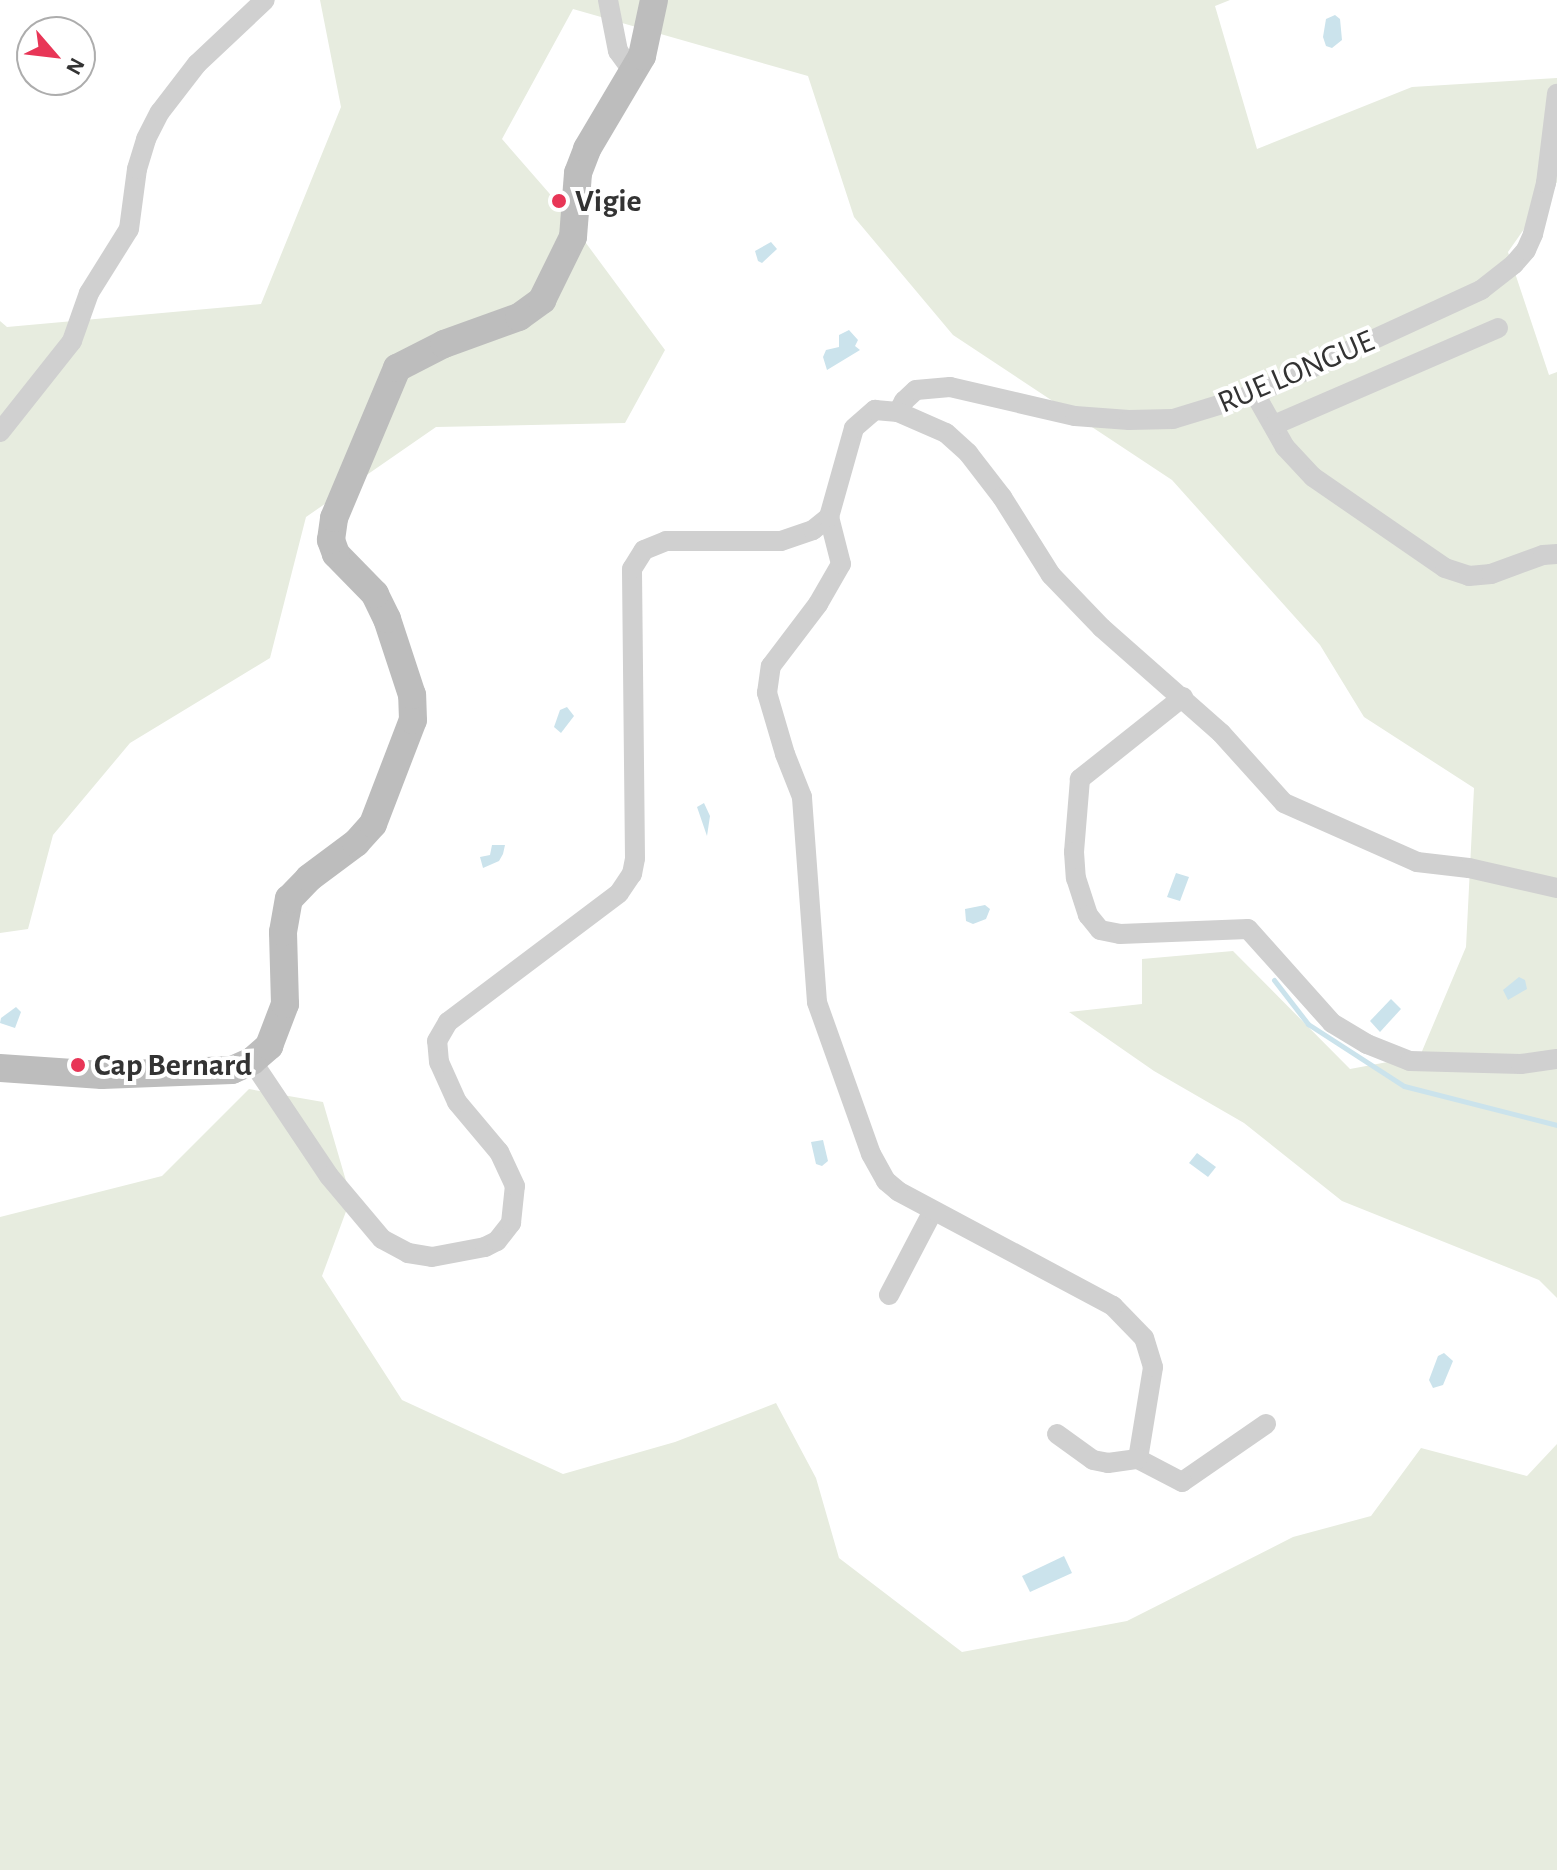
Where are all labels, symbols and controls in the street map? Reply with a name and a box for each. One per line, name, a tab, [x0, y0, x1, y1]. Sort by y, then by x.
north arrow	[16, 16, 96, 96]
text: N	[62, 54, 89, 78]
place label: Vigie	[575, 182, 642, 220]
marker: Vigie	[550, 192, 568, 210]
street label: RUE LONGUE	[1212, 322, 1380, 422]
place label: Cap Bernard	[94, 1046, 252, 1084]
marker: Cap Bernard	[69, 1056, 87, 1074]

